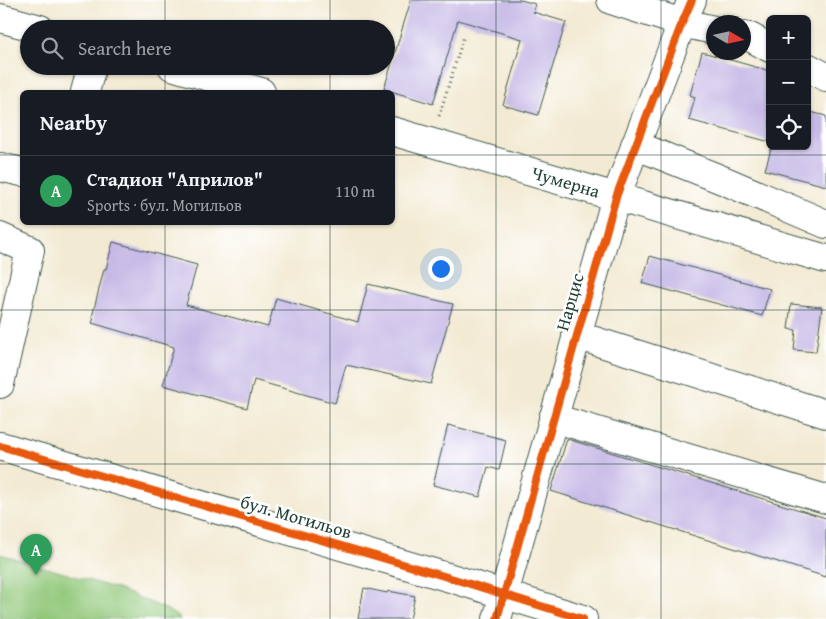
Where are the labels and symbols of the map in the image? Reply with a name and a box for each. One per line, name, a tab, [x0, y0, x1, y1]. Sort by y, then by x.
north arrow	[706, 15, 751, 60]
street label: Чумерна	[528, 159, 604, 205]
your location	[428, 256, 454, 282]
street label: Нарцис	[548, 270, 591, 334]
street label: бул. Могильов	[237, 488, 355, 545]
pin: A	[20, 534, 52, 575]

